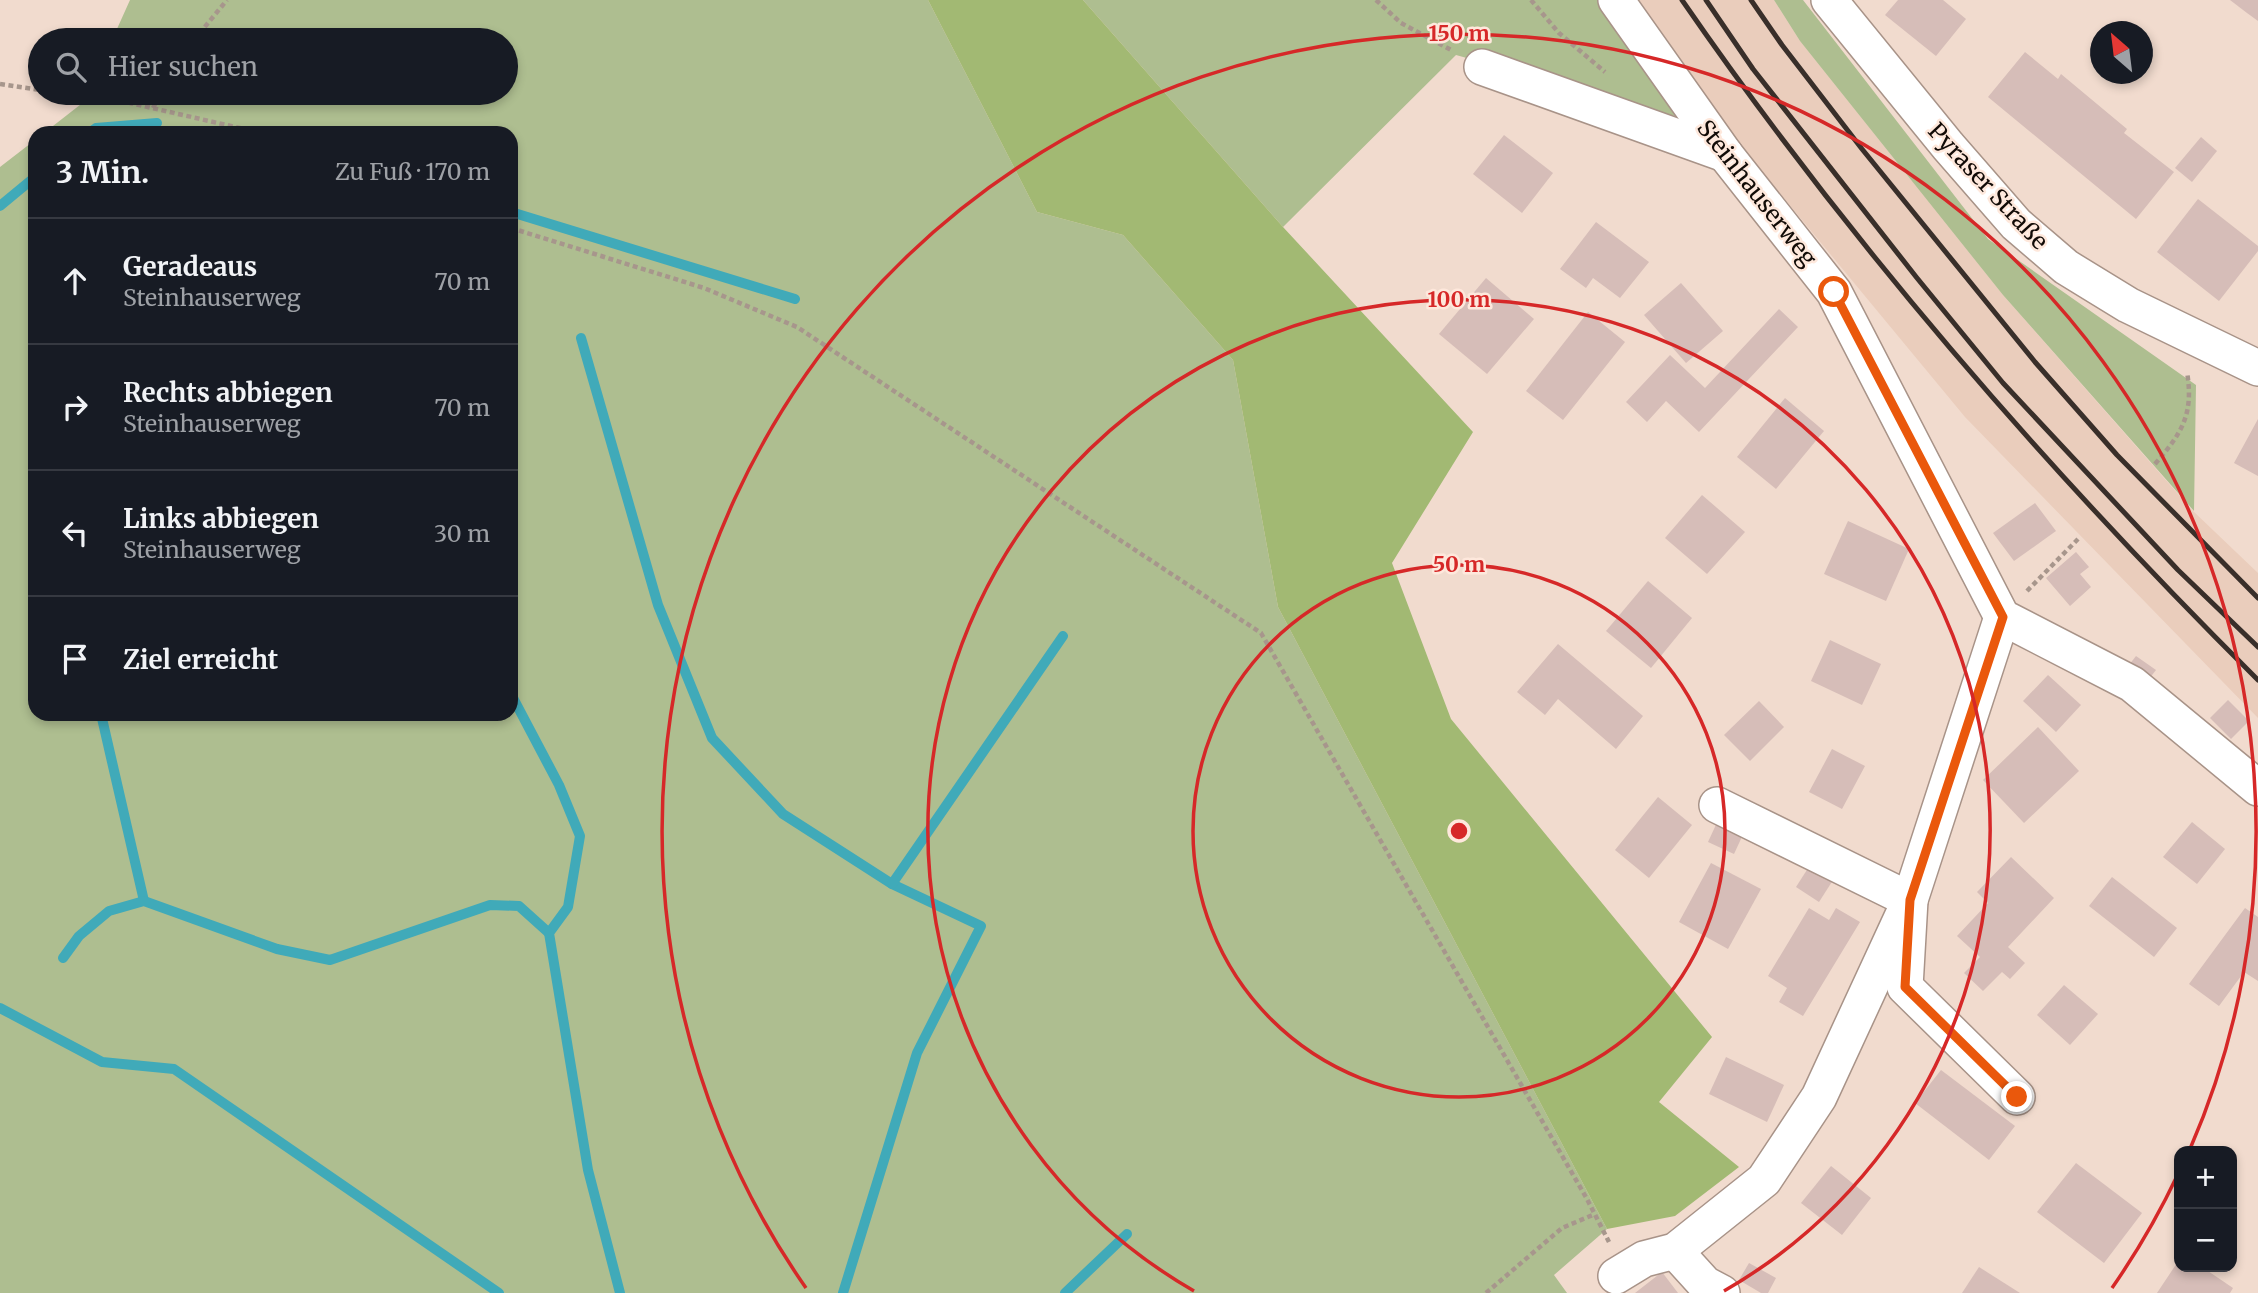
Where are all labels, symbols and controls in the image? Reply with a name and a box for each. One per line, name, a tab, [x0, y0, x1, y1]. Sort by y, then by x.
text: 150 m	[1428, 20, 1490, 47]
north arrow	[2090, 21, 2153, 84]
search box	[28, 28, 518, 105]
icon: search	[52, 48, 90, 86]
text: Hier suchen	[108, 50, 258, 83]
street label: Steinhauserweg	[1691, 114, 1824, 272]
street label: Pyraser Straße	[1922, 116, 2054, 255]
text: 3 Min.	[56, 153, 149, 191]
text: Zu Fuß · 170 m	[335, 157, 490, 186]
text: Geradeaus	[123, 250, 257, 283]
icon: ahead	[56, 262, 94, 300]
text: 70 m	[434, 267, 490, 296]
route start	[1818, 276, 1849, 307]
text: Steinhauserweg	[123, 283, 301, 312]
text: 100 m	[1428, 286, 1490, 313]
text: Rechts abbiegen	[123, 376, 333, 409]
icon: right	[56, 388, 94, 426]
text: 70 m	[434, 393, 490, 422]
text: Steinhauserweg	[123, 409, 301, 438]
text: Links abbiegen	[123, 502, 319, 535]
icon: left	[56, 514, 94, 552]
text: 30 m	[434, 519, 490, 548]
text: Steinhauserweg	[123, 535, 301, 564]
text: 50 m	[1433, 551, 1485, 578]
icon: arrive	[56, 640, 94, 678]
text: Ziel erreicht	[123, 643, 278, 676]
centre of rings	[1447, 819, 1471, 843]
route end	[2001, 1081, 2032, 1112]
map controls	[2174, 1146, 2237, 1272]
button: +	[2174, 1146, 2237, 1209]
button: −	[2174, 1209, 2237, 1272]

